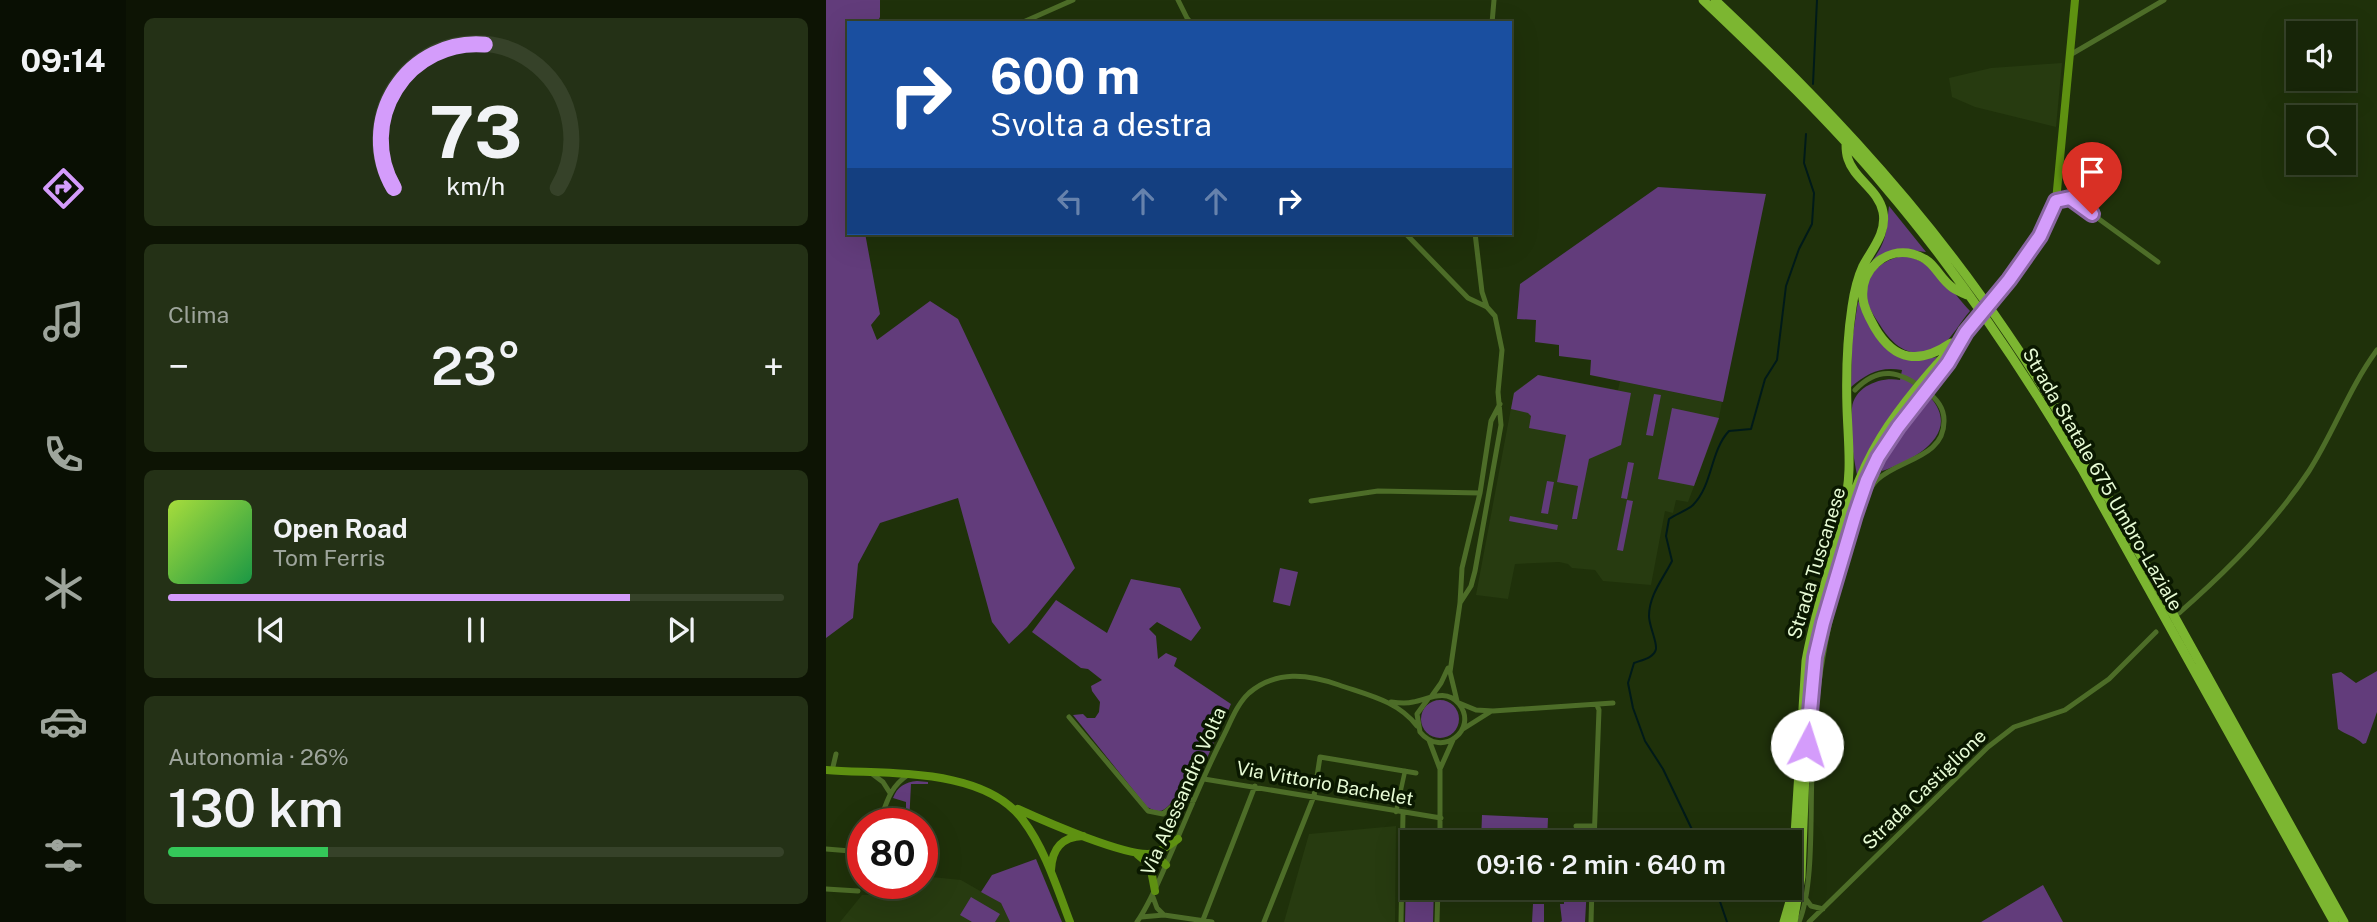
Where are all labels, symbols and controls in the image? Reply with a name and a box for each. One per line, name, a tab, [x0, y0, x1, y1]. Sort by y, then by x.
map controls	[2286, 21, 2356, 175]
button: sound	[2286, 21, 2356, 91]
text: 09:14	[21, 42, 105, 79]
text: 600 m	[990, 47, 1140, 105]
icon: right	[875, 49, 966, 140]
text: 73	[429, 89, 523, 174]
button: search	[2286, 105, 2356, 175]
text: Svolta a destra	[990, 106, 1212, 143]
pin	[2062, 142, 2122, 214]
icon: arrive	[2073, 153, 2111, 191]
icon: directions	[39, 164, 88, 213]
text: km/h	[447, 171, 505, 201]
icon: left	[1051, 182, 1089, 220]
icon: ahead	[1124, 182, 1162, 220]
icon: ahead	[1197, 182, 1235, 220]
icon: right	[1270, 182, 1308, 220]
icon: music	[39, 297, 88, 346]
text: Clima	[168, 301, 229, 328]
text: 23°	[431, 336, 521, 397]
text: −	[168, 344, 189, 389]
text: +	[763, 344, 784, 389]
street label: Strada Statale 675 Umbro-Laziale	[2019, 344, 2187, 614]
icon: phone	[39, 430, 88, 479]
street label: Strada Tuscanese	[1782, 485, 1850, 641]
text: Open Road	[273, 513, 408, 544]
text: Tom Ferris	[273, 544, 385, 571]
icon: climate	[39, 564, 88, 613]
icon: previous	[252, 611, 290, 649]
icon: pause	[457, 611, 495, 649]
icon: next	[662, 611, 700, 649]
icon: car	[39, 697, 88, 746]
street label: Via Alessandro Volta	[1136, 703, 1230, 879]
position arrow	[1770, 708, 1844, 782]
street label: Strada Castiglione	[1858, 724, 1990, 854]
text: Autonomia · 26%	[168, 743, 349, 770]
street label: Via Vittorio Bachelet	[1235, 757, 1415, 809]
text: 130 km	[168, 778, 344, 839]
speed limit sign: 80	[847, 808, 938, 899]
icon: filters	[39, 831, 88, 880]
text: 09:16 · 2 min · 640 m	[1476, 849, 1726, 880]

